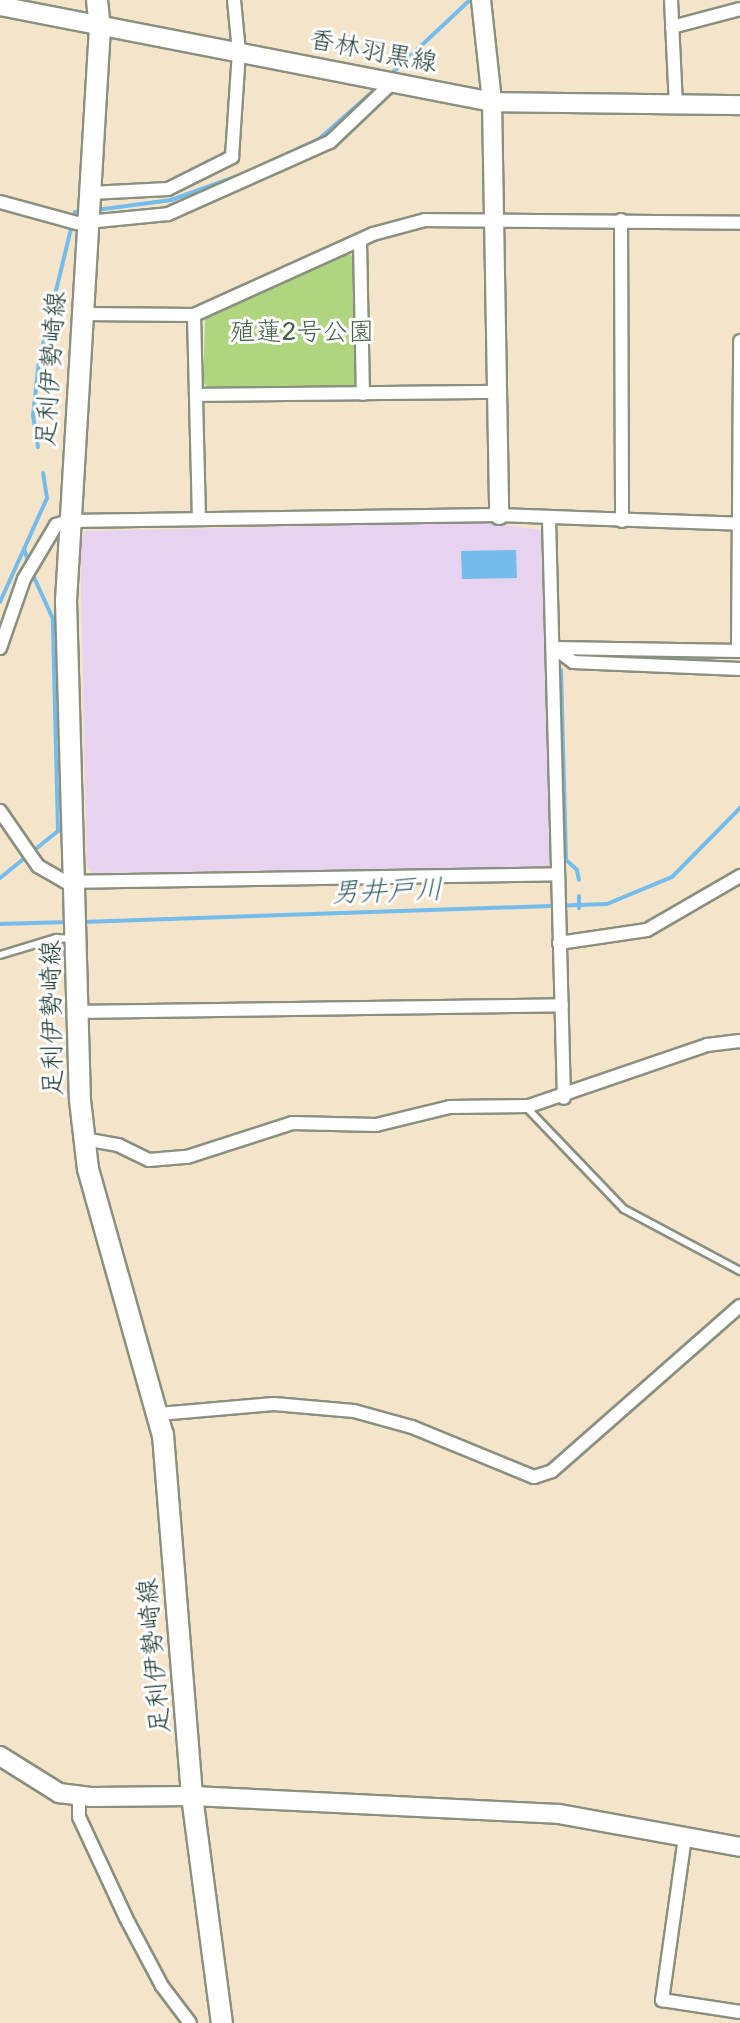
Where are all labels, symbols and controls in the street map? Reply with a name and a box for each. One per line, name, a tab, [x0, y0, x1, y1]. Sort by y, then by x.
street label: 香林羽黒線	[306, 24, 440, 80]
street label: 足利伊勢崎線	[31, 290, 73, 448]
park label: 殖蓮2号公園	[230, 317, 374, 349]
water label: 男井戸川	[330, 873, 444, 911]
street label: 足利伊勢崎線	[36, 940, 70, 1096]
street label: 足利伊勢崎線	[133, 1577, 177, 1735]

